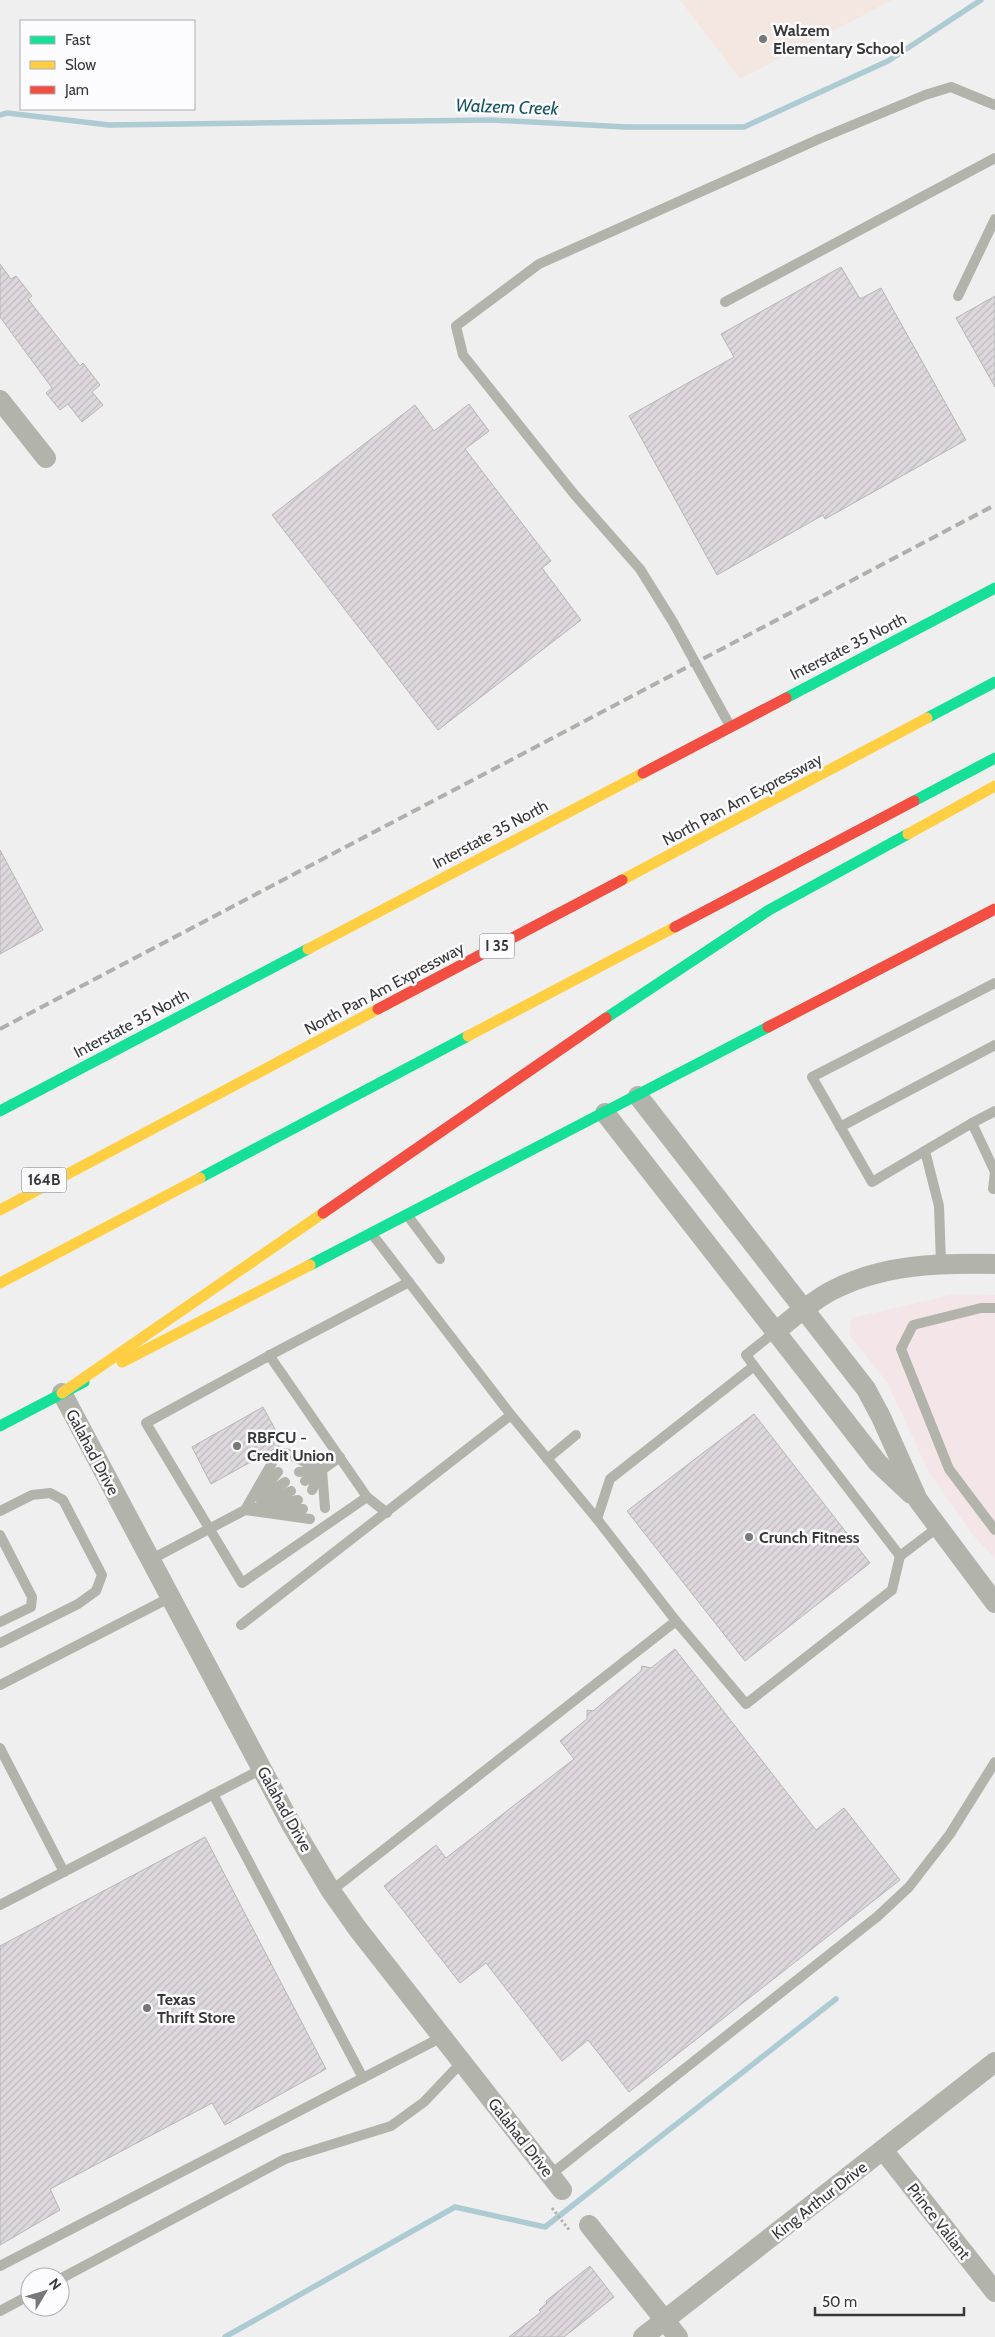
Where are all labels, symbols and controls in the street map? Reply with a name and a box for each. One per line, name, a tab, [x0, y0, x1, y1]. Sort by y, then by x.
legend	[20, 20, 195, 110]
place label: Walzem Elementary School	[773, 21, 904, 58]
text: Fast	[65, 31, 90, 49]
marker: Walzem Elementary School	[757, 33, 769, 45]
text: Slow	[65, 56, 96, 74]
text: Jam	[64, 81, 89, 99]
water label: Walzem Creek	[455, 94, 560, 120]
street label: Interstate 35 North	[787, 609, 910, 684]
street label: North Pan Am Expressway	[659, 749, 825, 850]
street label: Interstate 35 North	[429, 796, 551, 873]
road number: I 35	[480, 934, 514, 958]
street label: North Pan Am Expressway	[301, 938, 467, 1039]
street label: Interstate 35 North	[70, 985, 192, 1062]
road number: 164B	[22, 1168, 66, 1192]
street label: Galahad Drive	[62, 1406, 123, 1498]
place label: RBFCU - Credit Union	[247, 1428, 334, 1465]
marker: RBFCU - Credit Union	[231, 1440, 243, 1452]
place label: Crunch Fitness	[759, 1528, 860, 1547]
marker: Crunch Fitness	[743, 1531, 755, 1543]
street label: Galahad Drive	[253, 1763, 316, 1855]
place label: Texas Thrift Store	[157, 1990, 235, 2027]
marker: Texas Thrift Store	[141, 2002, 153, 2014]
street label: Galahad Drive	[484, 2094, 557, 2180]
street label: King Arthur Drive	[768, 2157, 871, 2243]
street label: Prince Valiant	[903, 2180, 975, 2264]
north arrow	[20, 2267, 70, 2317]
text: N	[45, 2275, 65, 2293]
scale bar	[815, 2284, 964, 2316]
text: 50 m	[822, 2293, 857, 2311]

